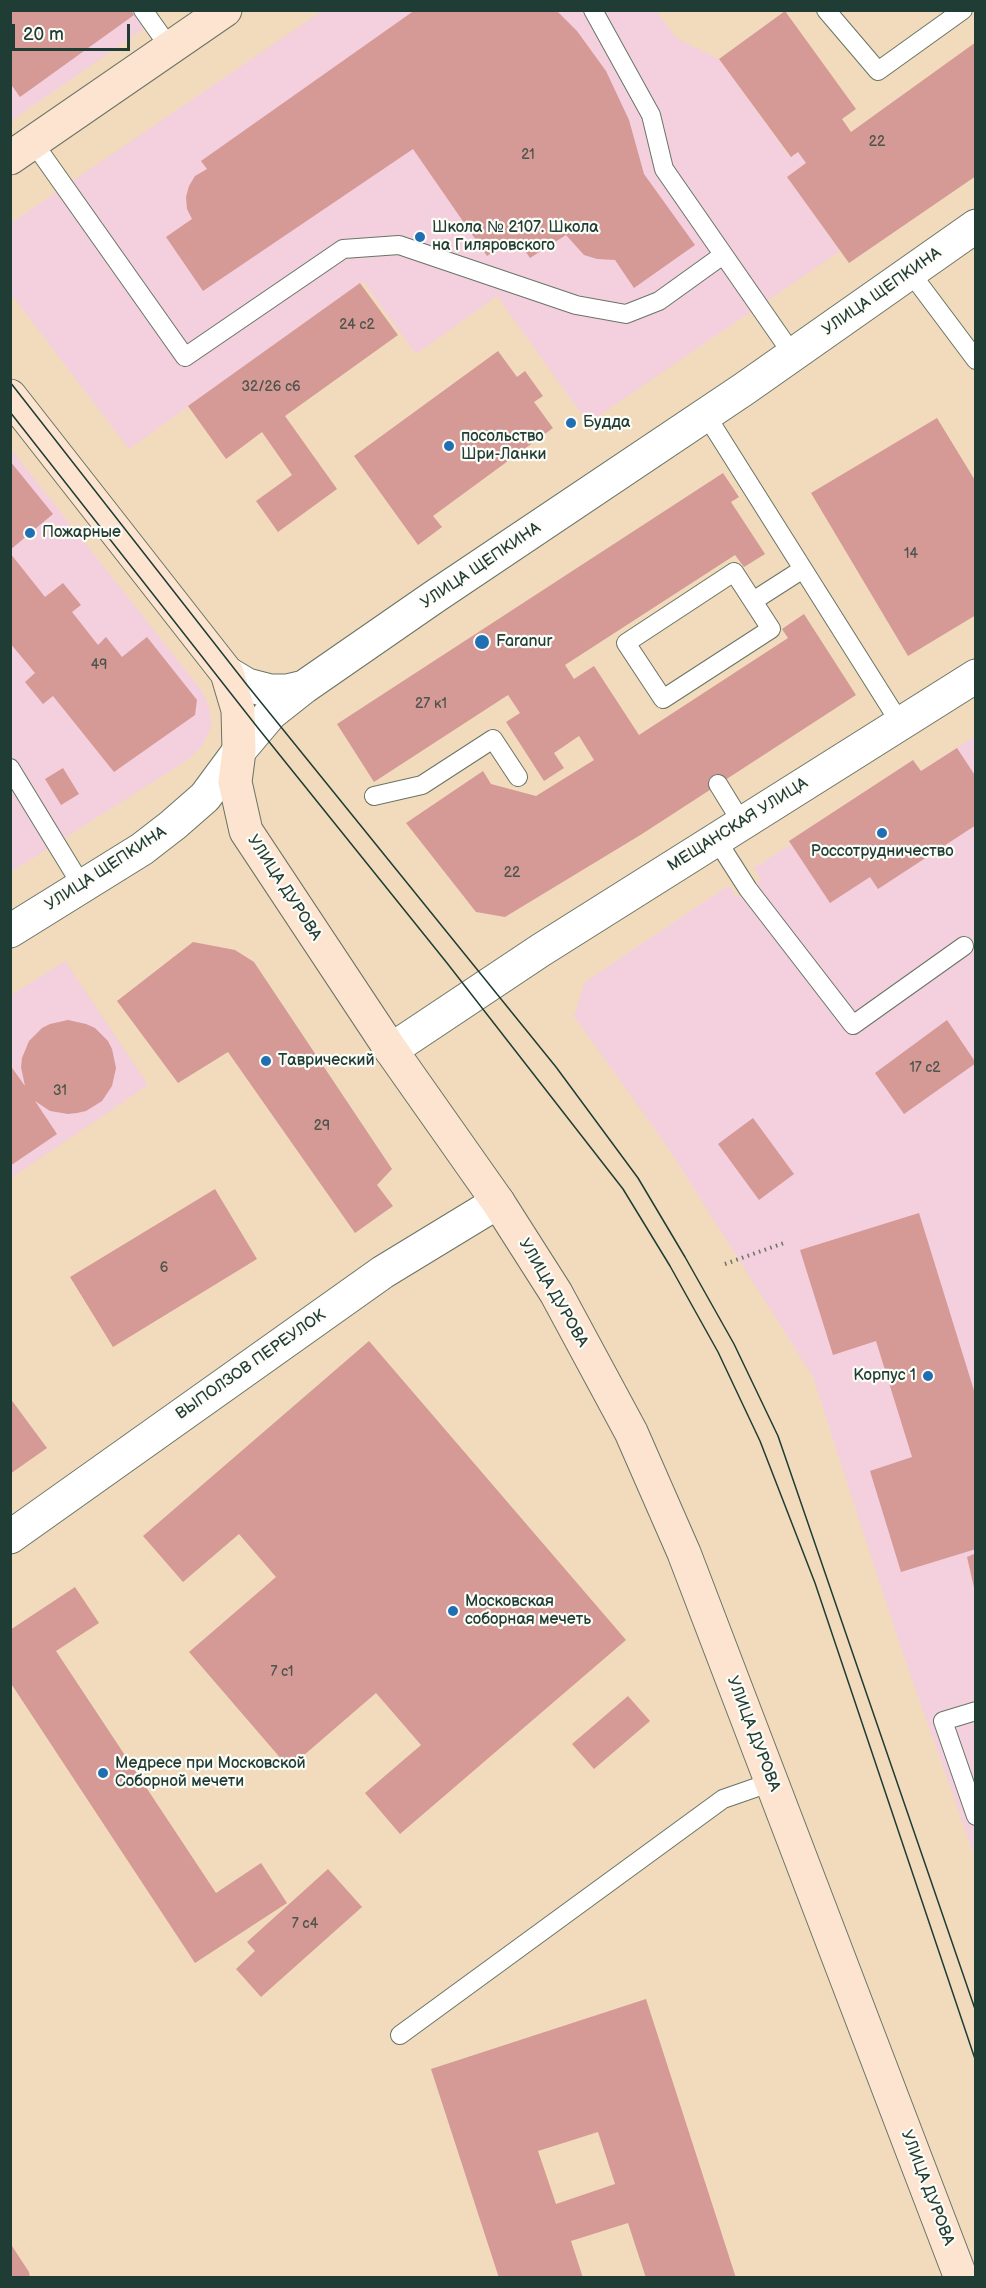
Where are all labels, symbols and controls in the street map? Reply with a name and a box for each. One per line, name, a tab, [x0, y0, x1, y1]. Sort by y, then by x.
scale bar	[15, 12, 134, 50]
text: 20 m	[23, 24, 64, 45]
house number: 22	[869, 134, 885, 150]
house number: 21	[521, 147, 535, 163]
place label: Школа № 2107. Школа на Гиляровского	[432, 218, 599, 256]
marker: Школа № 2107. Школа на Гиляровского	[413, 230, 427, 244]
street label: УЛИЦА ЩЕПКИНА	[819, 244, 945, 340]
house number: 24 с2	[339, 317, 375, 333]
house number: 32/26 с6	[241, 379, 301, 395]
place label: Будда	[583, 413, 630, 433]
marker: Будда	[564, 416, 578, 430]
place label: посольство Шри-Ланки	[461, 427, 546, 465]
marker: посольство Шри-Ланки	[442, 439, 456, 453]
street label: УЛИЦА ЩЕПКИНА	[417, 519, 545, 613]
place label: Пожарные	[42, 523, 121, 543]
marker: Пожарные	[23, 526, 37, 540]
house number: 14	[904, 546, 918, 562]
place label: Faranur	[496, 632, 552, 652]
marker: Faranur	[473, 633, 491, 651]
house number: 49	[91, 657, 107, 673]
house number: 27 к1	[415, 696, 447, 712]
street label: МЕЩАНСКАЯ УЛИЦА	[664, 774, 812, 876]
street label: УЛИЦА ЩЕПКИНА	[42, 823, 170, 915]
marker: Россотрудничество	[875, 826, 889, 840]
street label: УЛИЦА ДУРОВА	[243, 832, 325, 944]
place label: Россотрудничество	[811, 842, 953, 862]
house number: 22	[504, 865, 520, 881]
place label: Таврический	[278, 1051, 375, 1071]
marker: Таврический	[259, 1054, 273, 1068]
house number: 17 с2	[909, 1060, 941, 1076]
house number: 31	[53, 1083, 67, 1099]
house number: 29	[314, 1118, 330, 1134]
street label: УЛИЦА ДУРОВА	[514, 1235, 592, 1351]
house number: 6	[160, 1260, 168, 1276]
street label: ВЫПОЛЗОВ ПЕРЕУЛОК	[172, 1306, 330, 1424]
place label: Корпус 1	[853, 1366, 916, 1386]
marker: Корпус 1	[921, 1369, 935, 1383]
place label: Московская соборная мечеть	[465, 1592, 591, 1630]
marker: Московская соборная мечеть	[446, 1604, 460, 1618]
house number: 7 с1	[271, 1664, 293, 1680]
street label: УЛИЦА ДУРОВА	[722, 1674, 784, 1794]
place label: Медресе при Московской Соборной мечети	[115, 1754, 306, 1792]
marker: Медресе при Московской Соборной мечети	[96, 1766, 110, 1780]
house number: 7 c4	[292, 1916, 318, 1932]
street label: УЛИЦА ДУРОВА	[896, 2128, 958, 2248]

